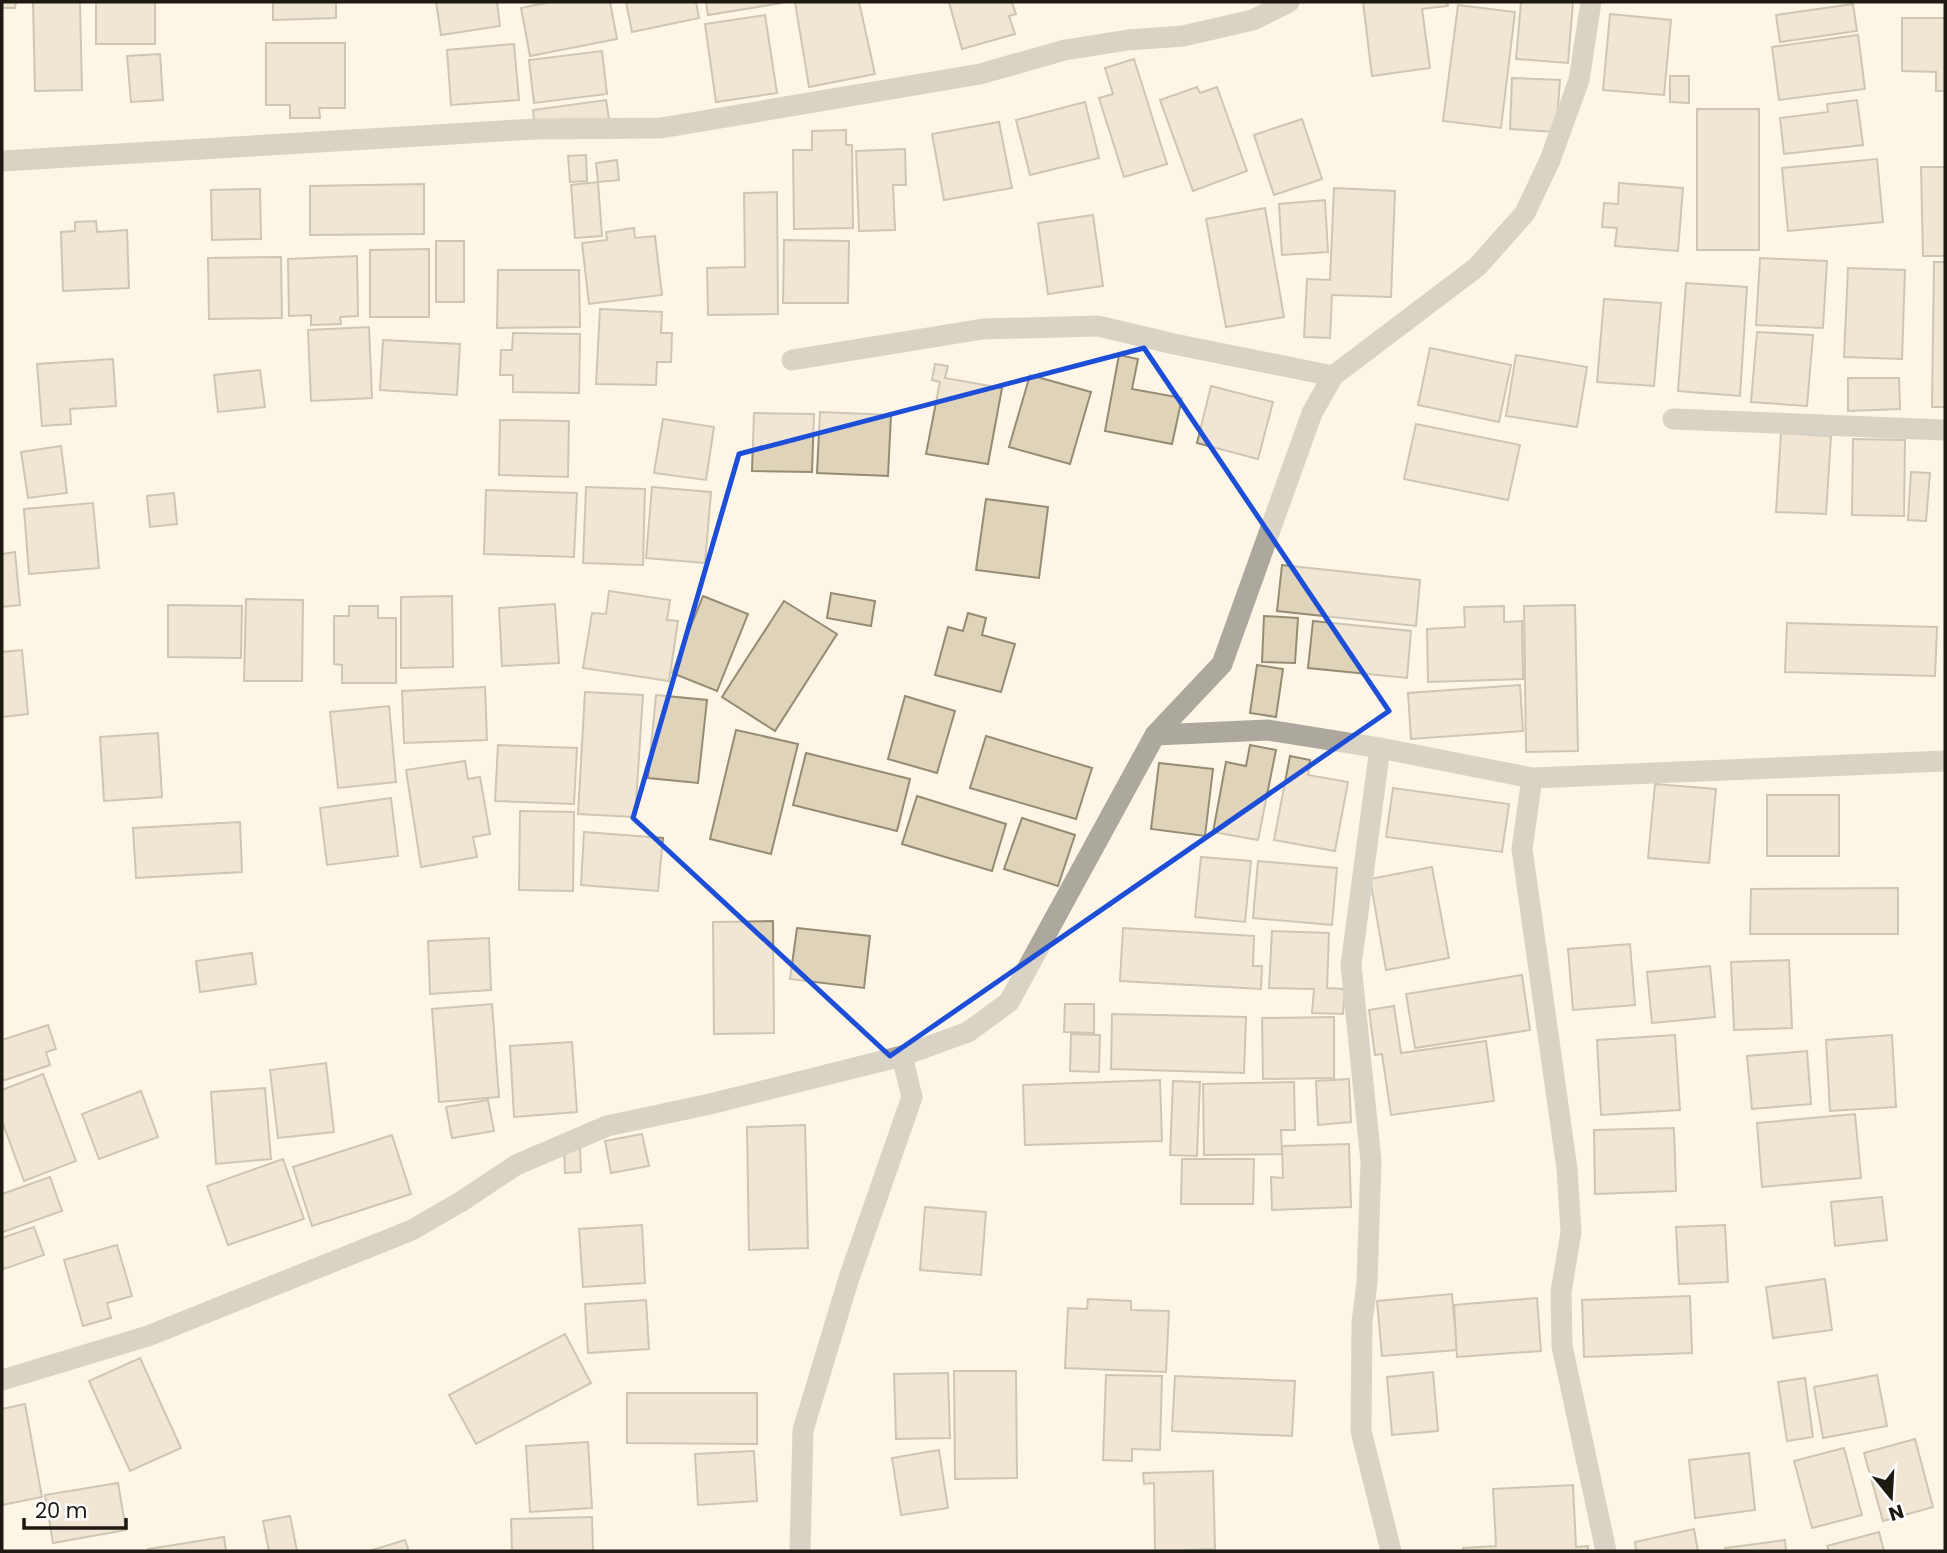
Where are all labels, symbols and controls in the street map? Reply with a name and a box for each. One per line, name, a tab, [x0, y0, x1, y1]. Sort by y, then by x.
north arrow	[1856, 1462, 1926, 1532]
scale bar	[24, 1486, 126, 1530]
text: 20 m	[35, 1496, 88, 1525]
text: N	[1885, 1498, 1907, 1528]

